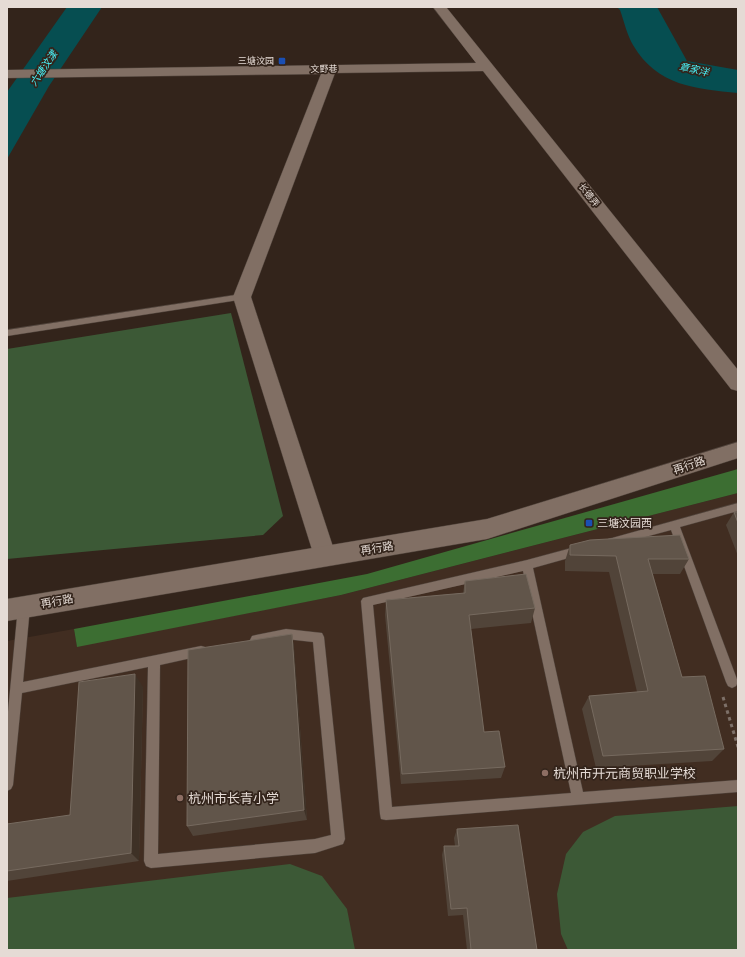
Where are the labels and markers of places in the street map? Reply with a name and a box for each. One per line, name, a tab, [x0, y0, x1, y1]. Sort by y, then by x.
place label: 三塘汶园	[238, 55, 274, 67]
marker: 三塘汶园	[277, 56, 287, 66]
place label: 三塘汶园西	[597, 516, 652, 531]
marker: 三塘汶园西	[584, 518, 594, 528]
place label: 杭州市开元商贸职业学校	[553, 765, 696, 782]
marker: 杭州市开元商贸职业学校	[540, 768, 550, 778]
place label: 杭州市长青小学	[188, 790, 279, 807]
marker: 杭州市长青小学	[175, 793, 185, 803]

